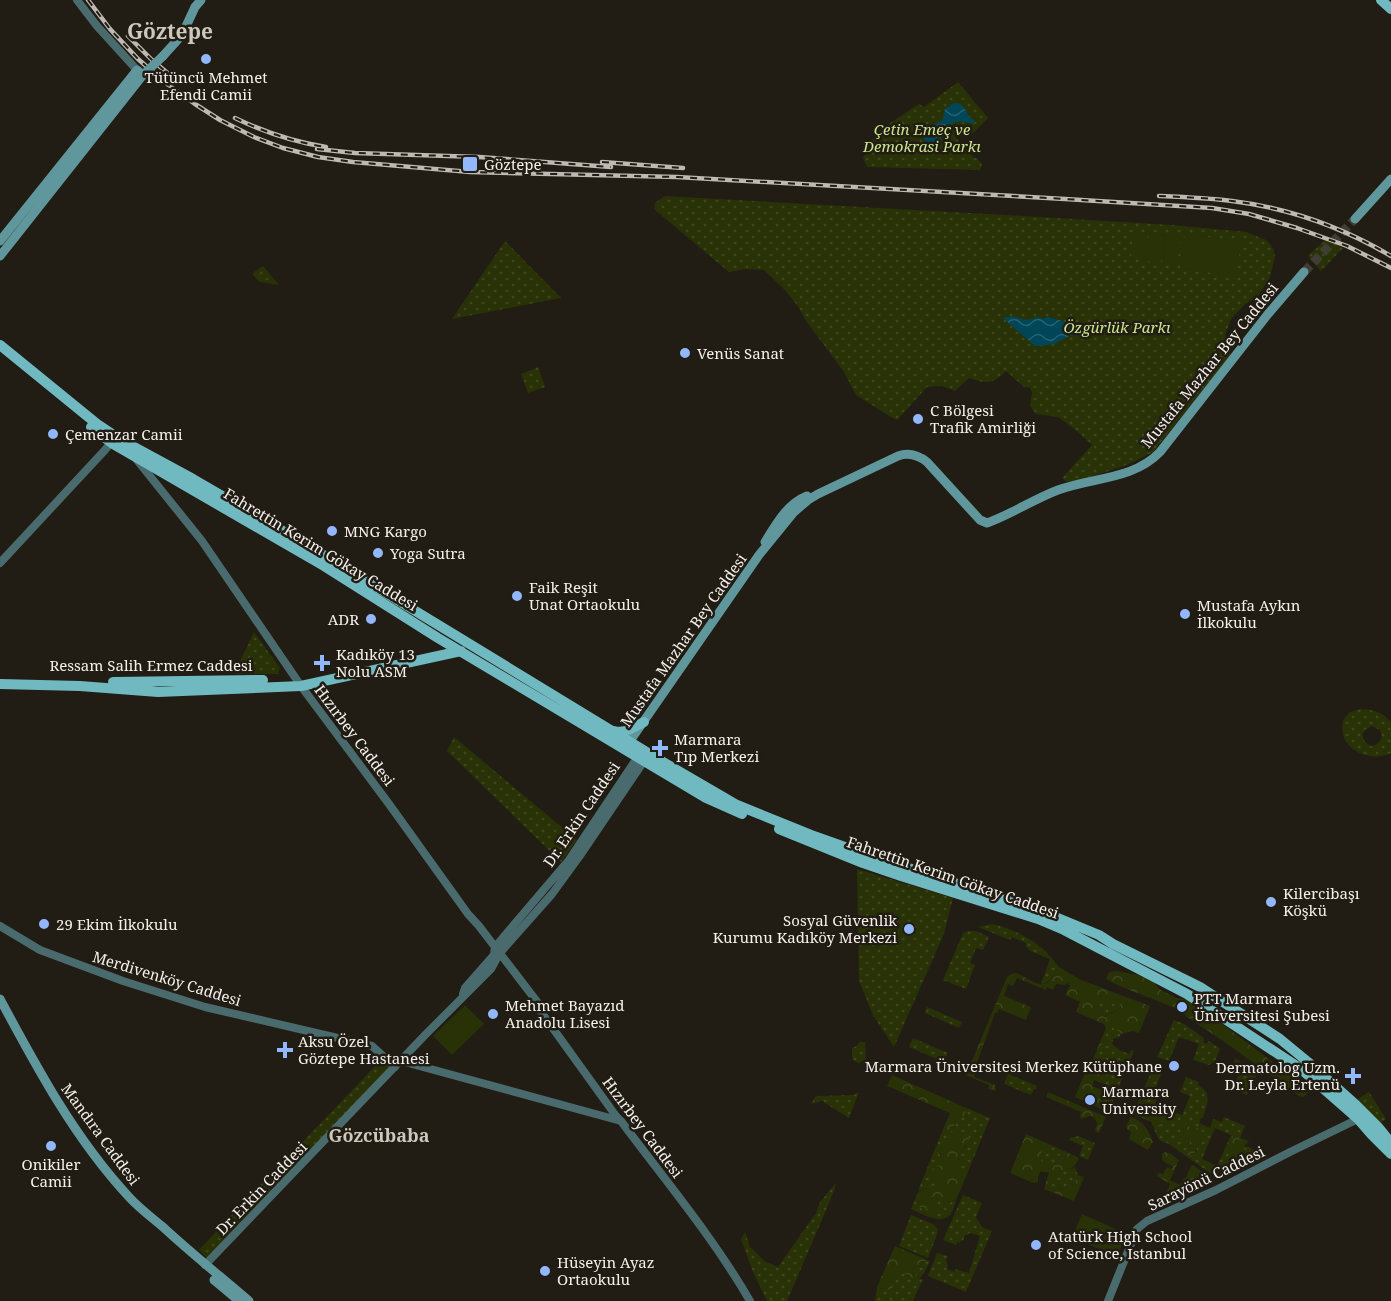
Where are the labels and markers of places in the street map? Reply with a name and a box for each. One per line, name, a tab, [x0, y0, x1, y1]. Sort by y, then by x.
marker: Tütüncü Mehmet Efendi Camii	[199, 52, 213, 66]
place label: Tütüncü Mehmet Efendi Camii	[144, 67, 268, 104]
place label: Göztepe	[484, 154, 542, 174]
marker: Göztepe	[461, 155, 479, 173]
place label: Venüs Sanat	[697, 343, 784, 363]
marker: Venüs Sanat	[678, 346, 692, 360]
place label: C Bölgesi Trafik Amirliği	[930, 400, 1036, 437]
marker: C Bölgesi Trafik Amirliği	[911, 412, 925, 426]
place label: Çemenzar Camii	[65, 424, 183, 444]
marker: Çemenzar Camii	[46, 427, 60, 441]
place label: MNG Kargo	[344, 521, 427, 541]
marker: MNG Kargo	[325, 524, 339, 538]
place label: Yoga Sutra	[389, 543, 466, 563]
marker: Yoga Sutra	[371, 546, 385, 560]
place label: Faik Reşit Unat Ortaokulu	[529, 577, 641, 614]
marker: Faik Reşit Unat Ortaokulu	[510, 589, 524, 603]
place label: Mustafa Aykın İlkokulu	[1197, 595, 1301, 632]
marker: Mustafa Aykın İlkokulu	[1178, 607, 1192, 621]
place label: ADR	[328, 609, 359, 629]
marker: ADR	[364, 612, 378, 626]
place label: Kadıköy 13 Nolu ASM	[336, 644, 415, 681]
marker: Kadıköy 13 Nolu ASM	[313, 654, 331, 672]
place label: Marmara Tıp Merkezi	[674, 729, 759, 766]
marker: Marmara Tıp Merkezi	[651, 739, 669, 757]
place label: Kilercibaşı Köşkü	[1283, 883, 1360, 920]
marker: Kilercibaşı Köşkü	[1264, 895, 1278, 909]
place label: Sosyal Güvenlik Kurumu Kadıköy Merkezi	[713, 910, 897, 947]
place label: 29 Ekim İlkokulu	[56, 914, 178, 934]
marker: 29 Ekim İlkokulu	[37, 917, 51, 931]
marker: Sosyal Güvenlik Kurumu Kadıköy Merkezi	[902, 922, 916, 936]
place label: PTT Marmara Üniversitesi Şubesi	[1194, 988, 1330, 1025]
place label: Mehmet Bayazıd Anadolu Lisesi	[505, 995, 625, 1032]
marker: PTT Marmara Üniversitesi Şubesi	[1175, 1000, 1189, 1014]
marker: Mehmet Bayazıd Anadolu Lisesi	[486, 1007, 500, 1021]
place label: Aksu Özel Göztepe Hastanesi	[298, 1031, 430, 1068]
marker: Aksu Özel Göztepe Hastanesi	[276, 1041, 294, 1059]
place label: Marmara Üniversitesi Merkez Kütüphane	[865, 1056, 1162, 1076]
place label: Dermatolog Uzm. Dr. Leyla Ertenü	[1216, 1057, 1340, 1094]
marker: Marmara Üniversitesi Merkez Kütüphane	[1167, 1059, 1181, 1073]
marker: Dermatolog Uzm. Dr. Leyla Ertenü	[1344, 1067, 1362, 1085]
place label: Marmara University	[1102, 1081, 1177, 1118]
marker: Marmara University	[1083, 1093, 1097, 1107]
marker: Onikiler Camii	[44, 1139, 58, 1153]
place label: Onikiler Camii	[22, 1154, 80, 1191]
place label: Atatürk High School of Science, Istanbul	[1048, 1226, 1192, 1263]
marker: Atatürk High School of Science, Istanbul	[1029, 1238, 1043, 1252]
place label: Hüseyin Ayaz Ortaokulu	[557, 1252, 654, 1289]
marker: Hüseyin Ayaz Ortaokulu	[538, 1264, 552, 1278]

